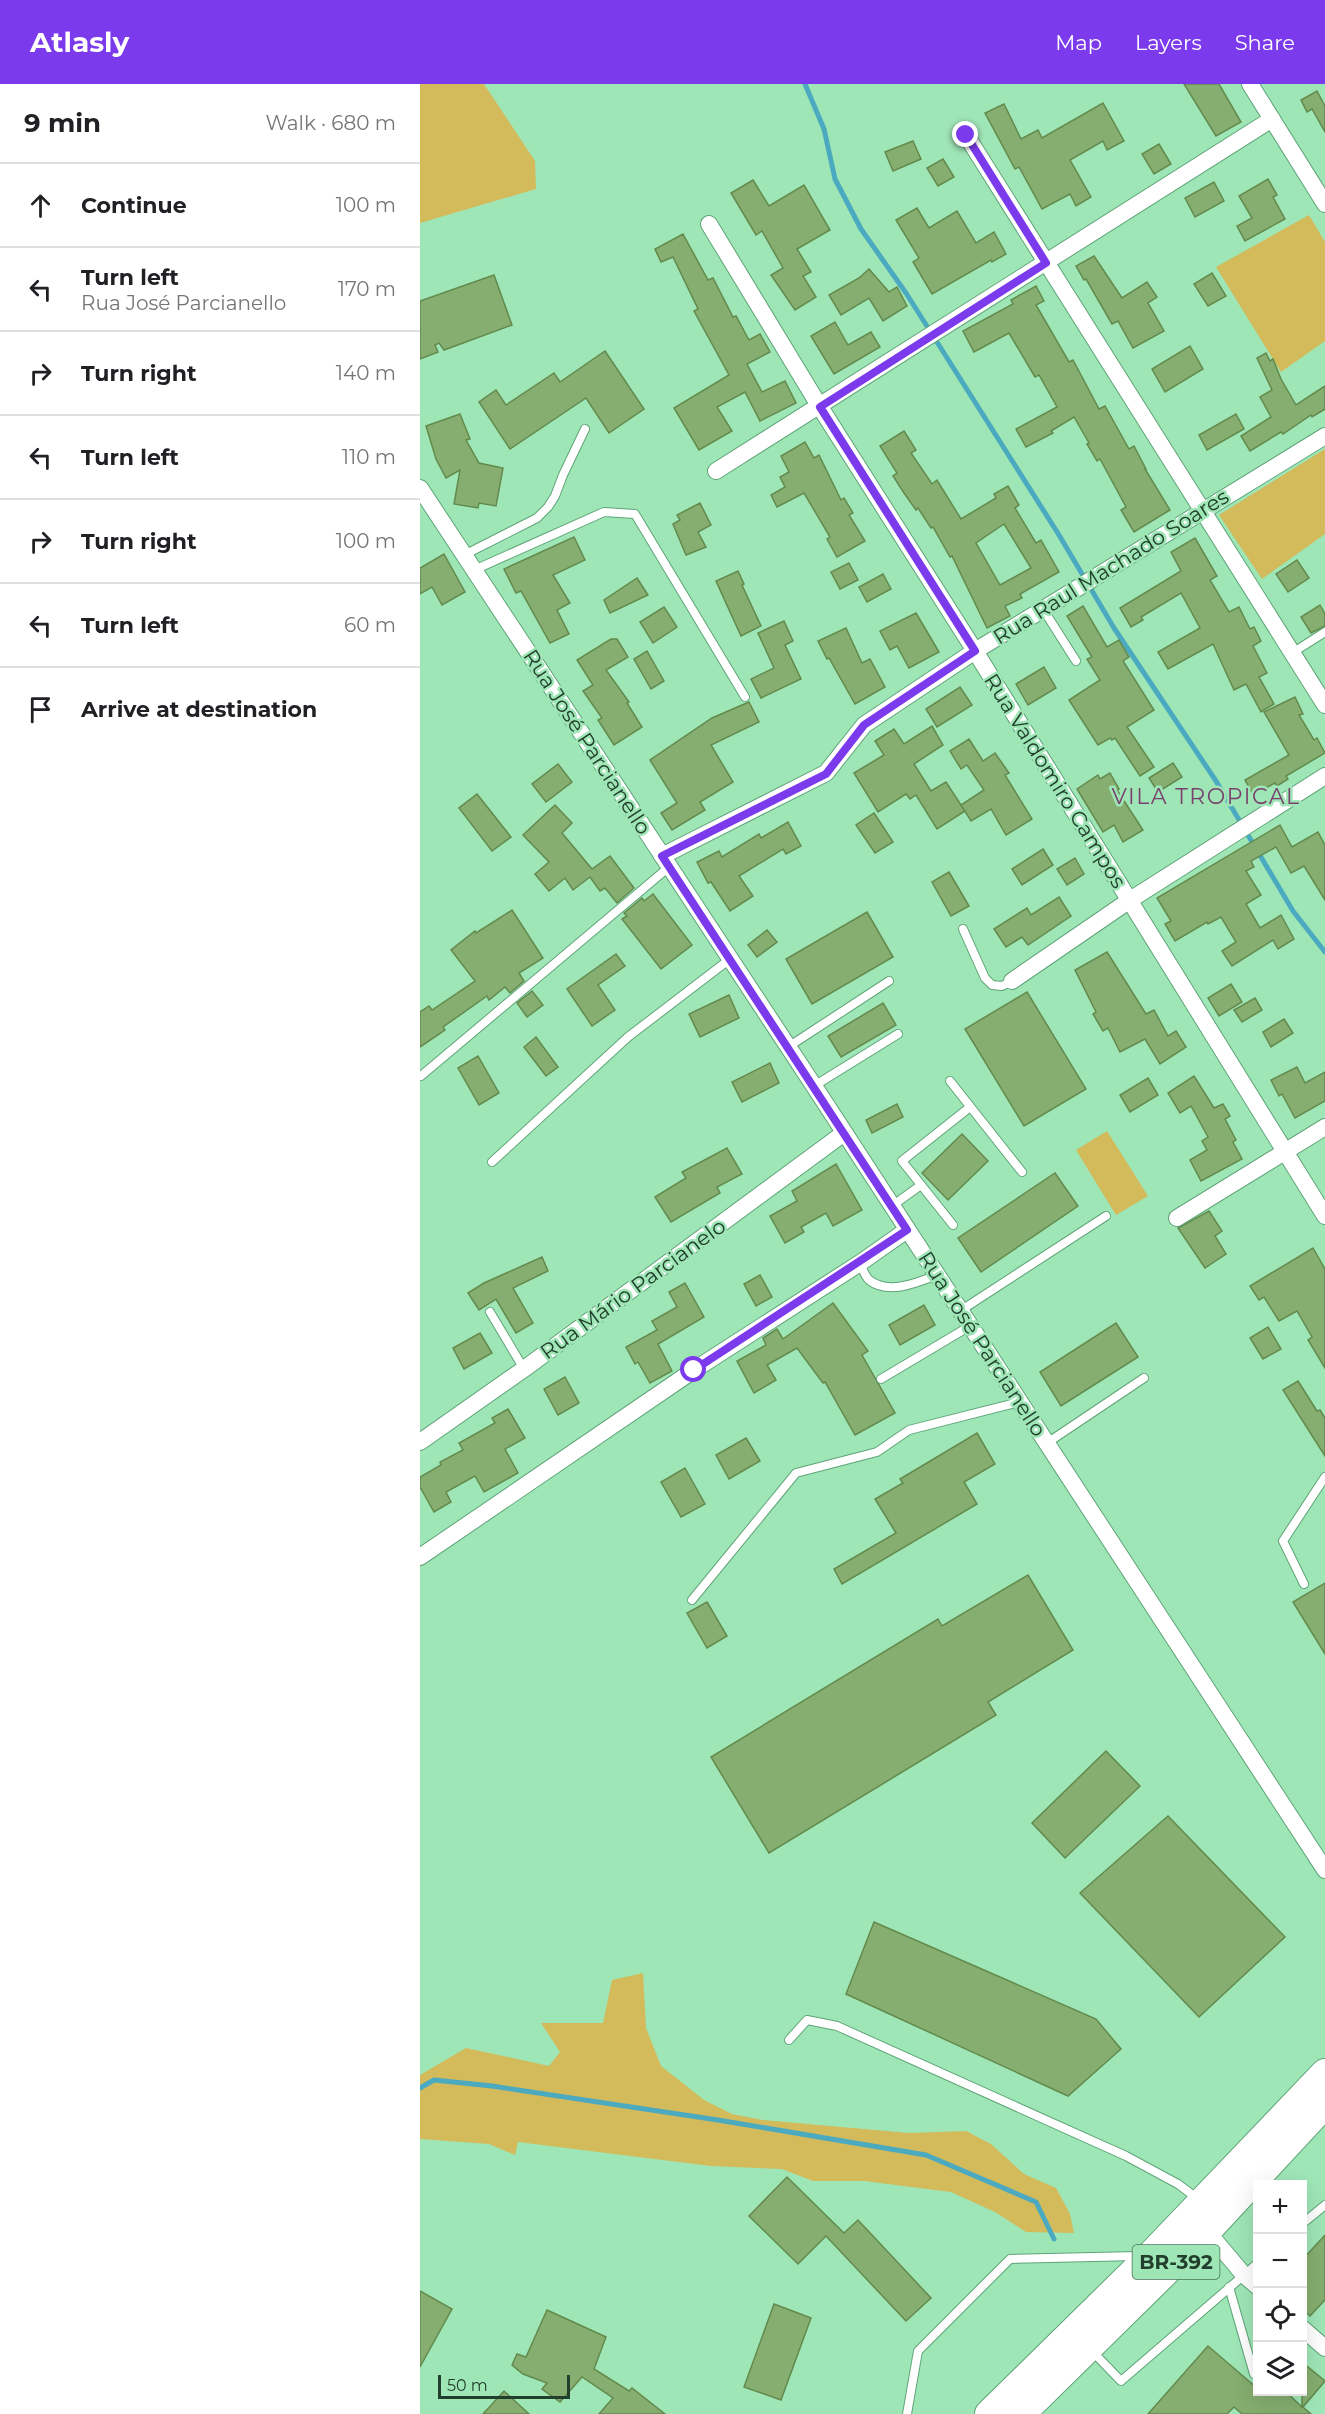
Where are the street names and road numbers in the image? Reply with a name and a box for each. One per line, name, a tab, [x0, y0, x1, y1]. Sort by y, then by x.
street label: Rua Raul Machado Soares	[988, 484, 1233, 650]
street label: Rua José Parcianello	[518, 644, 657, 839]
street label: Rua Valdomiro Campos	[979, 669, 1132, 892]
street label: Rua Mário Parcianelo	[535, 1213, 730, 1364]
street label: Rua José Parcianello	[913, 1246, 1052, 1441]
road number: BR-392	[1132, 2245, 1220, 2279]

